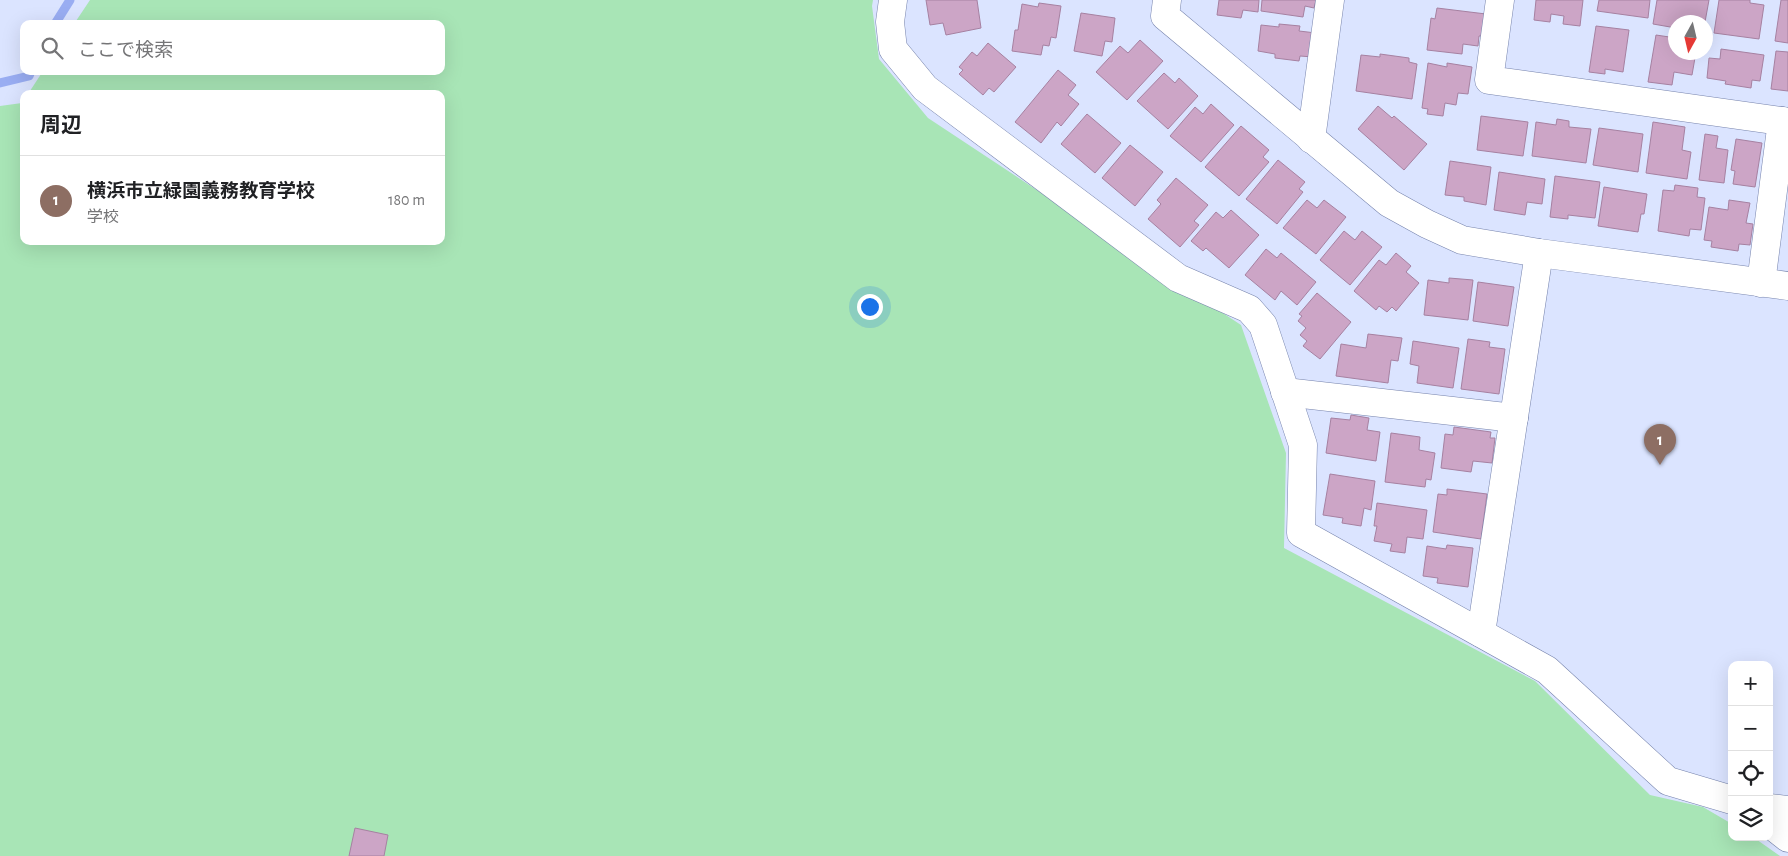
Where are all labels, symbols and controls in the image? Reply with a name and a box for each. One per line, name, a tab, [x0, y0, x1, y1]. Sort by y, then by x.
north arrow	[1668, 15, 1713, 60]
search box	[20, 20, 445, 75]
icon: search	[38, 34, 66, 62]
text: ここで検索	[78, 41, 173, 60]
text: 周辺	[40, 115, 82, 136]
text: 横浜市立緑園義務教育学校	[87, 182, 315, 201]
text: 1	[53, 192, 59, 208]
text: 180 m	[388, 192, 425, 208]
text: 学校	[87, 209, 119, 225]
your location	[857, 294, 883, 320]
pin: 1	[1644, 424, 1676, 465]
map controls	[1728, 661, 1773, 841]
button: +	[1728, 661, 1773, 706]
button: −	[1728, 706, 1773, 751]
button: locate	[1728, 751, 1773, 796]
button: layers	[1728, 796, 1773, 841]

